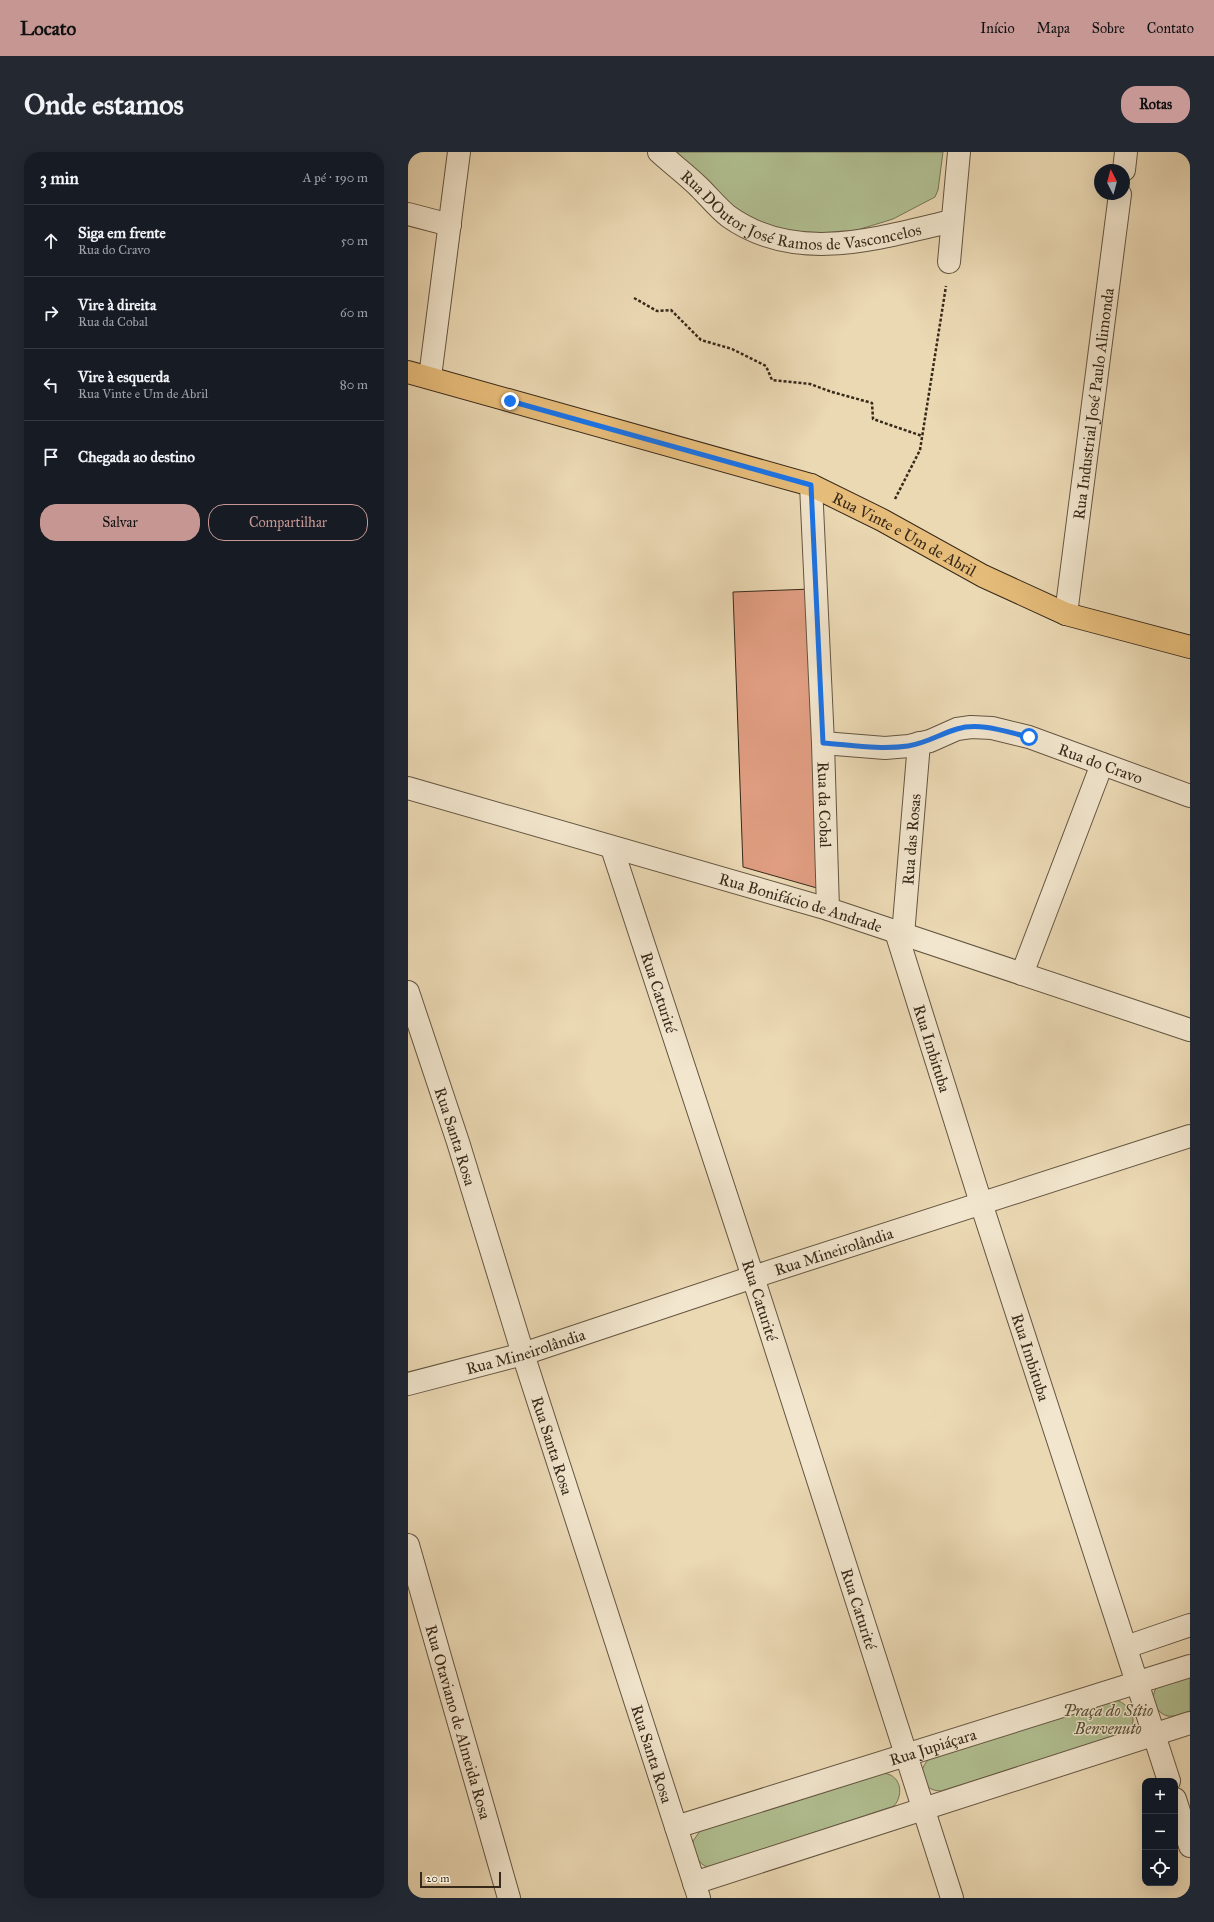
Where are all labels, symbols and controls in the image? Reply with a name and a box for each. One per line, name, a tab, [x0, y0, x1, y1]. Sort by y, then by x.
text: Locato	[20, 17, 76, 40]
text: Início	[980, 20, 1015, 37]
text: Mapa	[1037, 20, 1070, 37]
text: Sobre	[1092, 20, 1125, 37]
text: Contato	[1147, 20, 1194, 37]
button: Rotas	[1121, 86, 1190, 123]
text: Onde estamos	[24, 87, 184, 122]
north arrow	[1094, 164, 1130, 200]
street label: Rua DOutor José Ramos de Vasconcelos	[677, 166, 923, 253]
text: 3 min	[40, 168, 79, 189]
text: A pé · 190 m	[303, 170, 368, 186]
text: Siga em frente	[78, 224, 166, 242]
icon: ahead	[40, 230, 62, 252]
text: 50 m	[341, 233, 368, 249]
text: Rua do Cravo	[78, 242, 150, 258]
street label: Rua Industrial José Paulo Alimonda	[1069, 287, 1117, 521]
text: Vire à direita	[78, 296, 156, 314]
icon: right	[40, 302, 62, 324]
text: 60 m	[340, 305, 368, 321]
text: Rua da Cobal	[78, 314, 148, 330]
text: Vire à esquerda	[78, 368, 170, 386]
icon: left	[40, 374, 62, 396]
text: 80 m	[340, 377, 368, 393]
text: Rua Vinte e Um de Abril	[78, 386, 208, 402]
route end	[501, 392, 519, 410]
icon: arrive	[40, 446, 62, 468]
text: Chegada ao destino	[78, 448, 195, 466]
street label: Rua Vinte e Um de Abril	[829, 488, 980, 580]
button: Salvar	[40, 504, 200, 541]
button: Compartilhar	[208, 504, 368, 541]
route start	[1020, 728, 1038, 746]
street label: Rua do Cravo	[1056, 739, 1146, 787]
street label: Rua da Cobal	[814, 761, 836, 849]
street label: Rua das Rosas	[898, 793, 924, 886]
street label: Rua Bonifácio de Andrade	[717, 869, 885, 936]
street label: Rua Caturité	[637, 949, 682, 1036]
street label: Rua Imbituba	[910, 1002, 955, 1095]
street label: Rua Santa Rosa	[431, 1085, 480, 1188]
street label: Rua Mineirolândia	[772, 1223, 895, 1279]
street label: Rua Caturité	[738, 1257, 782, 1344]
street label: Rua Imbituba	[1008, 1311, 1054, 1403]
street label: Rua Mineirolândia	[464, 1324, 588, 1378]
street label: Rua Santa Rosa	[528, 1394, 577, 1497]
street label: Rua Caturité	[837, 1566, 881, 1652]
street label: Rua Otaviano de Almeida Rosa	[422, 1622, 496, 1822]
park label: Praça do Sítio Benvenuto	[1063, 1701, 1153, 1738]
street label: Rua Santa Rosa	[628, 1702, 677, 1806]
street label: Rua Jupiáçara	[887, 1724, 979, 1769]
map controls	[1142, 1778, 1178, 1886]
button: +	[1142, 1778, 1178, 1814]
button: −	[1142, 1814, 1178, 1850]
button: locate	[1142, 1850, 1178, 1886]
scale bar	[420, 1870, 501, 1889]
text: 20 m	[426, 1872, 449, 1885]

